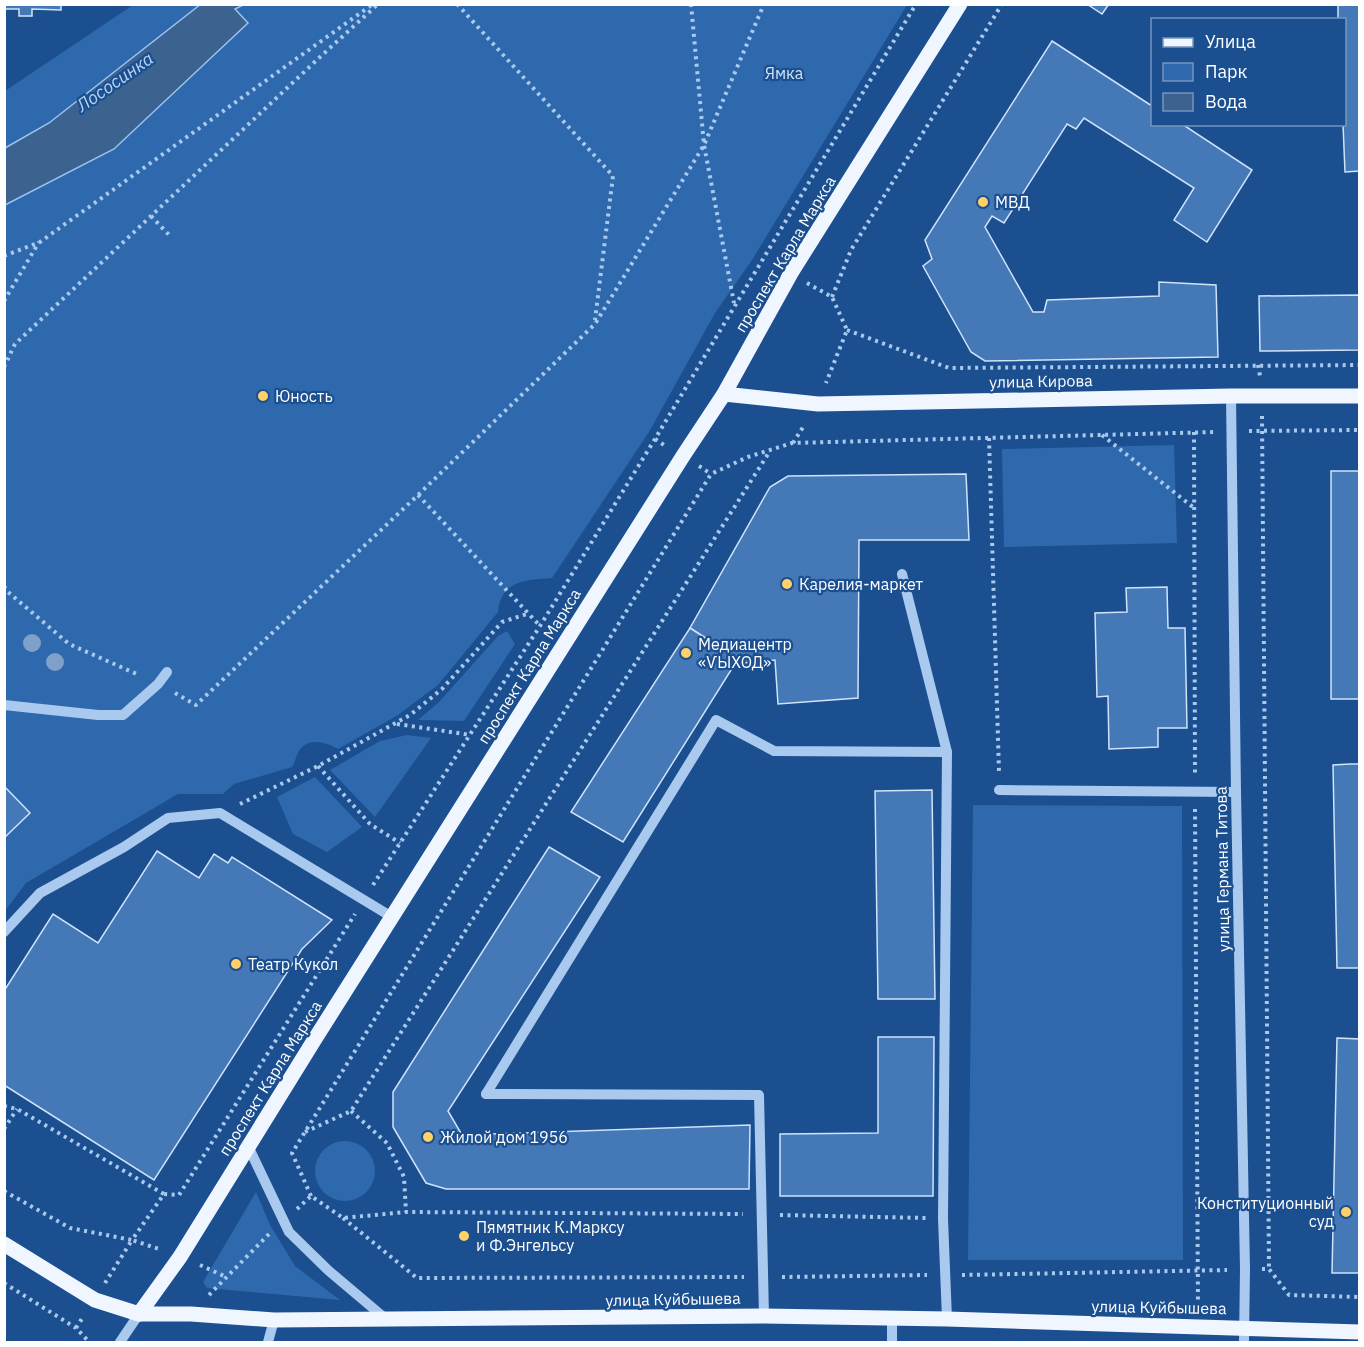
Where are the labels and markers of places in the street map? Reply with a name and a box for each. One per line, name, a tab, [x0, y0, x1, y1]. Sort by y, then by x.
place label: МВД	[995, 192, 1030, 212]
marker: МВД	[976, 195, 990, 209]
place label: Юность	[275, 386, 333, 406]
marker: Юность	[256, 389, 270, 403]
place label: Карелия-маркет	[799, 574, 924, 594]
marker: Карелия-маркет	[780, 577, 794, 591]
place label: Медиацентр «ѴЫХОД»	[698, 634, 792, 672]
marker: Медиацентр «ѴЫХОД»	[679, 646, 693, 660]
place label: Театр Кукол	[248, 954, 338, 974]
marker: Театр Кукол	[229, 957, 243, 971]
place label: Жилой дом 1956	[440, 1127, 568, 1147]
marker: Жилой дом 1956	[421, 1130, 435, 1144]
place label: Конституционный суд	[1197, 1193, 1334, 1231]
marker: Конституционный суд	[1339, 1205, 1353, 1219]
place label: Пямятник К.Марксу и Ф.Энгельсу	[476, 1217, 625, 1255]
marker: Пямятник К.Марксу и Ф.Энгельсу	[457, 1229, 471, 1243]

